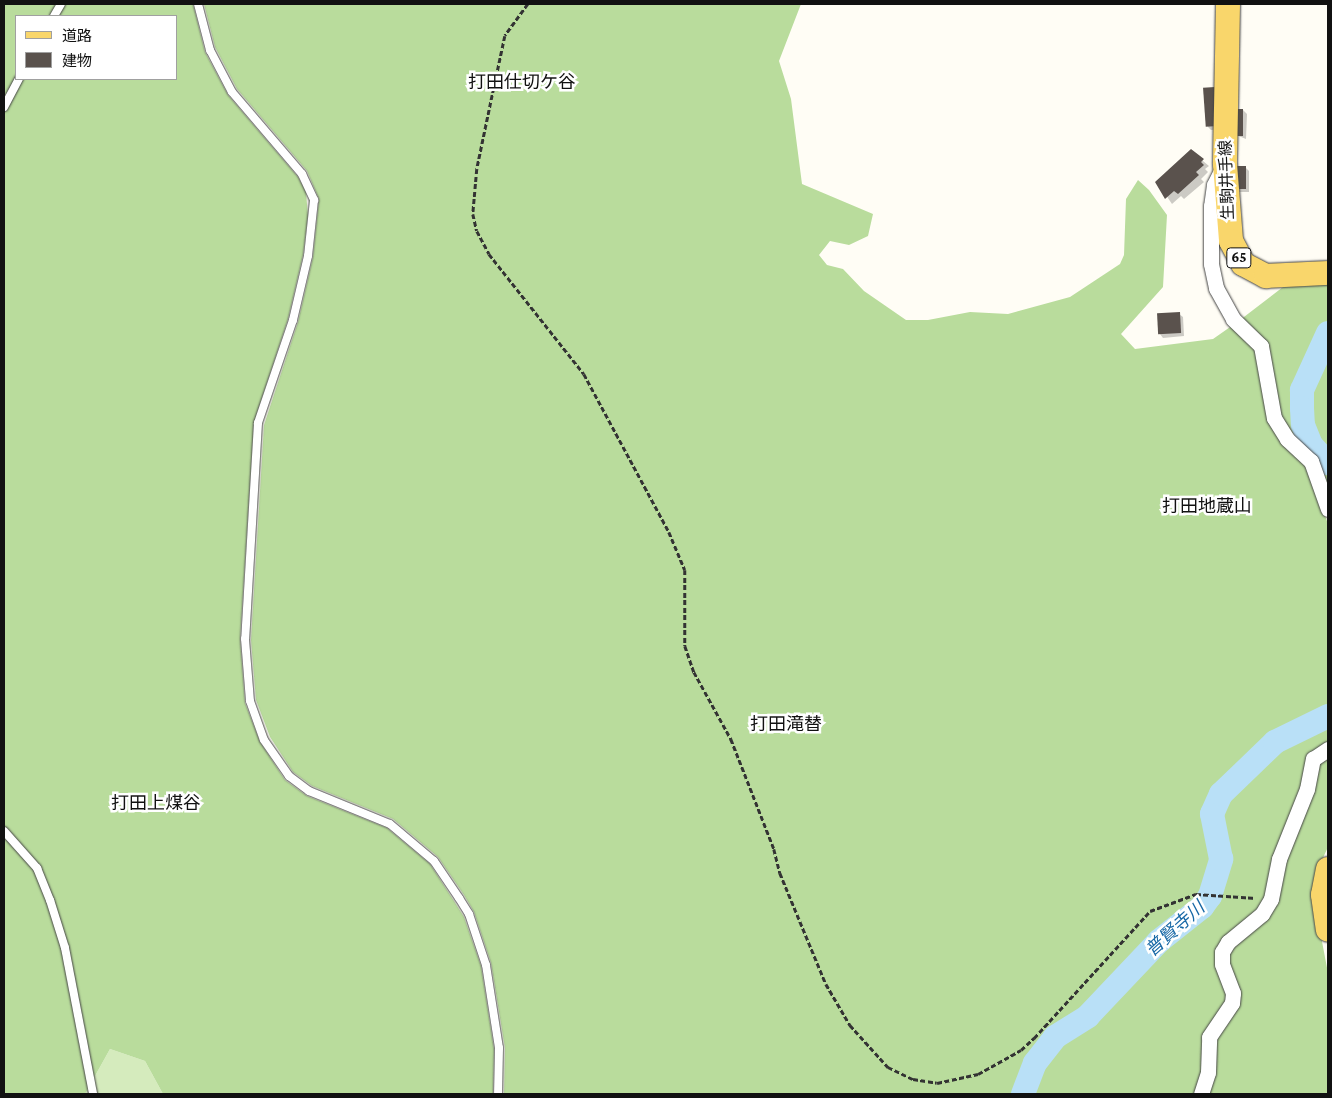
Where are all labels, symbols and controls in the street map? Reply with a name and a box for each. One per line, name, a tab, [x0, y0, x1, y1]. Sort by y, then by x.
legend	[15, 15, 178, 80]
text: 道路	[62, 28, 92, 44]
text: 建物	[62, 53, 92, 69]
district label: 打田仕切ケ谷	[468, 71, 576, 93]
street label: 生駒井手線	[1216, 140, 1238, 220]
road number: 65	[1225, 246, 1253, 270]
district label: 打田地蔵山	[1162, 495, 1252, 517]
district label: 打田滝替	[750, 713, 822, 735]
district label: 打田上煤谷	[111, 792, 201, 814]
water label: 普賢寺川	[1141, 897, 1209, 961]

